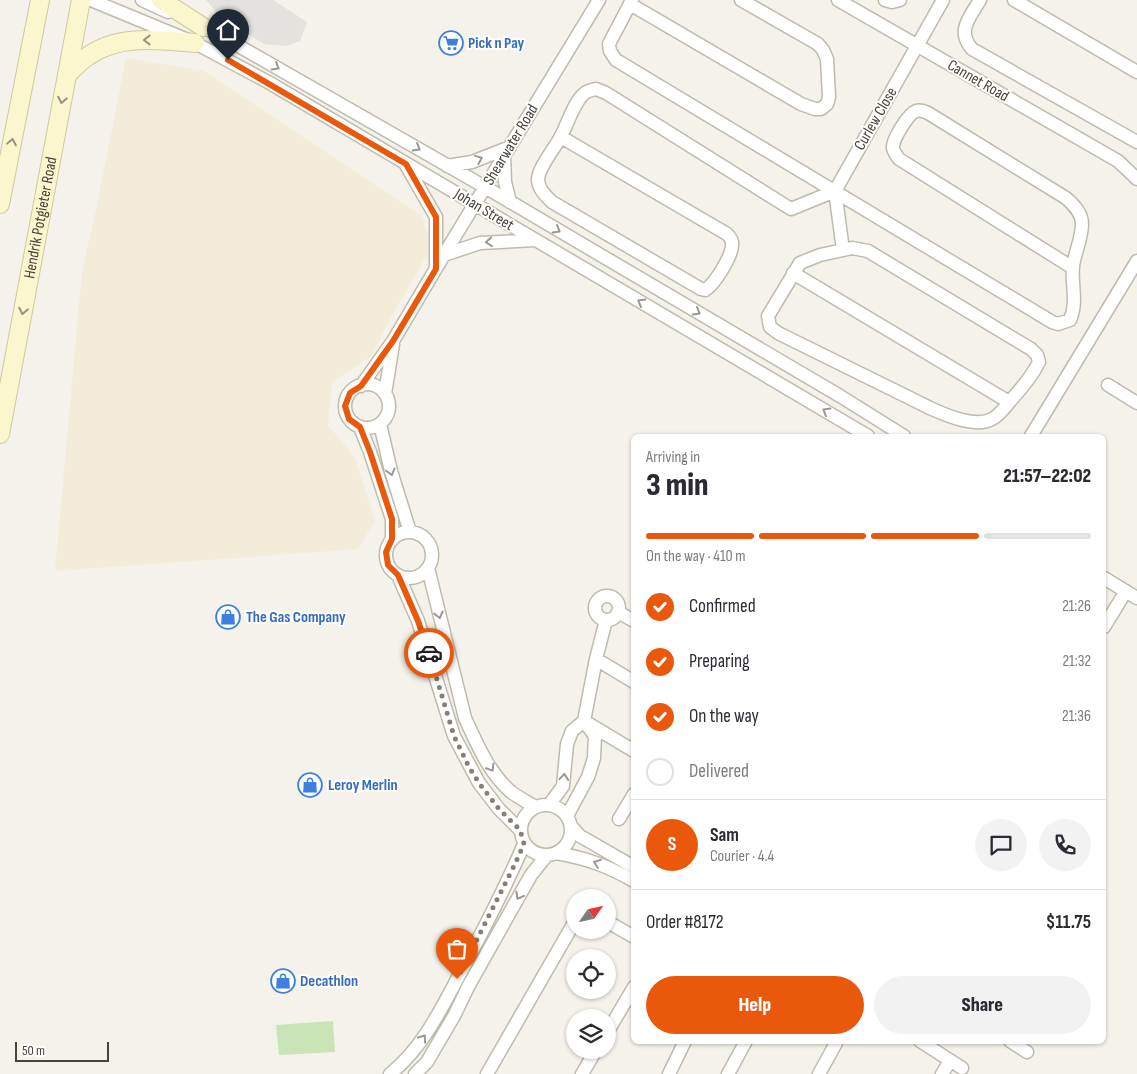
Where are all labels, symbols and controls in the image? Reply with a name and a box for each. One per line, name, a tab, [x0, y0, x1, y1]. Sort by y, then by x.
pin	[207, 9, 249, 60]
icon: home	[214, 16, 242, 44]
supermarket icon: Pick n Pay	[438, 30, 464, 56]
place label: Pick n Pay	[468, 34, 525, 53]
one-way arrow	[142, 35, 150, 45]
street label: Cannet Road	[944, 56, 1012, 106]
one-way arrow	[271, 61, 280, 71]
street label: Curlew Close	[850, 84, 902, 154]
one-way arrow	[58, 95, 68, 104]
street label: Shearwater Road	[479, 101, 543, 189]
one-way arrow	[6, 138, 16, 147]
one-way arrow	[412, 142, 421, 152]
street label: Hendrik Potgieter Road	[20, 155, 61, 280]
one-way arrow	[474, 155, 483, 166]
street label: Johan Street	[450, 184, 517, 235]
one-way arrow	[552, 223, 561, 233]
one-way arrow	[485, 236, 493, 247]
one-way arrow	[637, 299, 646, 309]
one-way arrow	[692, 306, 701, 316]
one-way arrow	[18, 307, 29, 315]
one-way arrow	[822, 408, 831, 418]
text: Arriving in	[646, 448, 700, 467]
text: 21:57–22:02	[1003, 465, 1091, 488]
text: 3 min	[646, 466, 708, 505]
one-way arrow	[386, 467, 396, 475]
text: On the way · 410 m	[646, 547, 745, 566]
icon: check	[646, 593, 674, 621]
text: Confirmed	[689, 595, 756, 618]
text: 21:26	[1062, 597, 1091, 616]
shop icon: The Gas Company	[215, 604, 241, 630]
place label: The Gas Company	[246, 608, 346, 627]
one-way arrow	[433, 611, 444, 620]
courier	[404, 628, 454, 678]
icon: car	[415, 639, 443, 667]
icon: check	[646, 648, 674, 676]
text: Preparing	[689, 650, 750, 673]
text: 21:32	[1062, 652, 1091, 671]
icon: check	[646, 703, 674, 731]
text: On the way	[689, 705, 759, 728]
text: 21:36	[1062, 707, 1091, 726]
text: Delivered	[689, 760, 749, 783]
one-way arrow	[485, 763, 495, 772]
shop icon: Leroy Merlin	[297, 772, 323, 798]
one-way arrow	[558, 772, 569, 780]
place label: Leroy Merlin	[328, 776, 398, 795]
button: chat	[975, 819, 1027, 871]
button: phone	[1039, 819, 1091, 871]
text: Sam	[710, 824, 739, 847]
text: S	[668, 833, 676, 856]
text: Courier · 4.4	[710, 847, 774, 866]
one-way arrow	[593, 859, 601, 869]
north arrow	[566, 889, 616, 939]
map controls	[566, 889, 616, 1059]
one-way arrow	[516, 890, 526, 899]
text: Order #8172	[646, 911, 724, 934]
text: $11.75	[1046, 911, 1091, 934]
pin	[436, 928, 478, 979]
icon: bag	[443, 935, 471, 963]
button: locate	[566, 949, 616, 999]
shop icon: Decathlon	[270, 968, 296, 994]
place label: Decathlon	[300, 972, 358, 991]
button: Help	[646, 976, 864, 1034]
button: Share	[874, 976, 1091, 1034]
button: layers	[566, 1009, 616, 1059]
one-way arrow	[417, 1035, 425, 1044]
scale bar	[15, 1039, 109, 1062]
text: 50 m	[22, 1042, 45, 1059]

